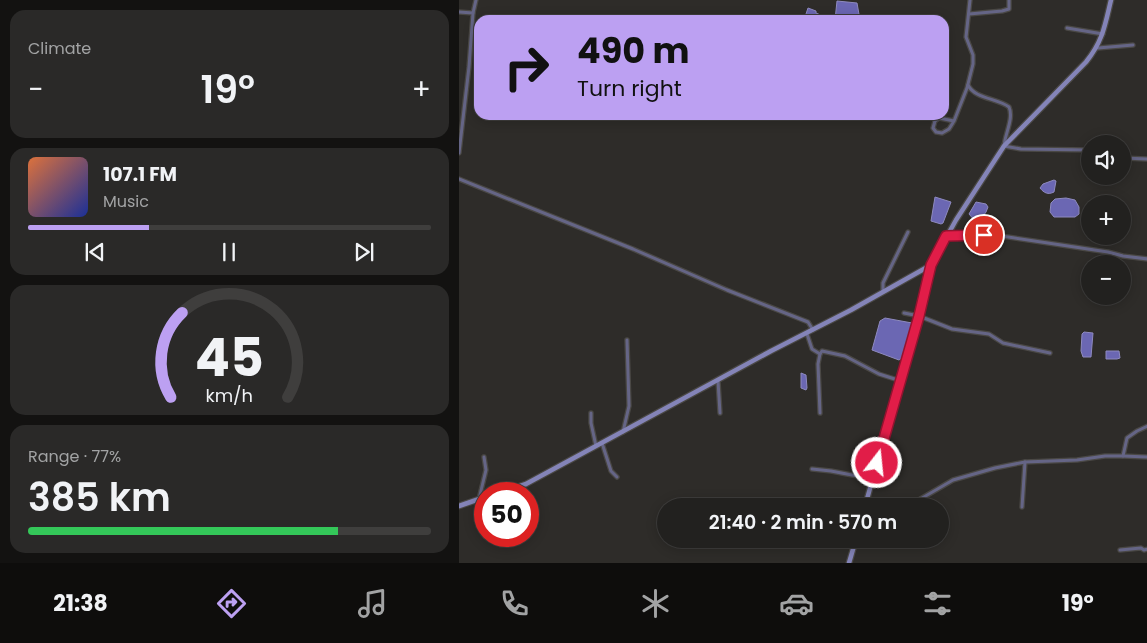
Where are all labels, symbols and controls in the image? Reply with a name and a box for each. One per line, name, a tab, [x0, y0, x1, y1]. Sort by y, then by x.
text: 490 m	[577, 26, 690, 75]
icon: right	[494, 35, 559, 100]
text: Climate	[28, 37, 91, 60]
text: 19°	[200, 63, 255, 116]
text: −	[28, 70, 43, 109]
text: +	[412, 70, 431, 109]
text: Turn right	[577, 73, 682, 104]
map controls	[1081, 135, 1131, 305]
button: sound	[1081, 135, 1131, 185]
text: 107.1 FM	[103, 161, 177, 188]
text: Music	[103, 190, 149, 213]
button: +	[1081, 195, 1131, 245]
pin	[963, 214, 1005, 256]
icon: arrive	[970, 221, 998, 249]
icon: previous	[81, 238, 109, 266]
icon: pause	[215, 238, 243, 266]
icon: next	[350, 238, 378, 266]
button: −	[1081, 255, 1131, 305]
text: 45	[195, 321, 264, 394]
text: km/h	[206, 383, 253, 408]
position arrow	[850, 436, 902, 488]
text: Range · 77%	[28, 445, 121, 468]
text: 385 km	[28, 471, 171, 524]
speed limit sign: 50	[474, 482, 539, 547]
text: 21:40 · 2 min · 570 m	[709, 509, 897, 536]
icon: directions	[214, 586, 249, 621]
icon: music	[355, 586, 390, 621]
icon: phone	[497, 586, 532, 621]
icon: climate	[638, 586, 673, 621]
icon: car	[779, 586, 814, 621]
icon: filters	[920, 586, 955, 621]
text: 21:38	[53, 588, 108, 619]
text: 19°	[1062, 588, 1094, 619]

